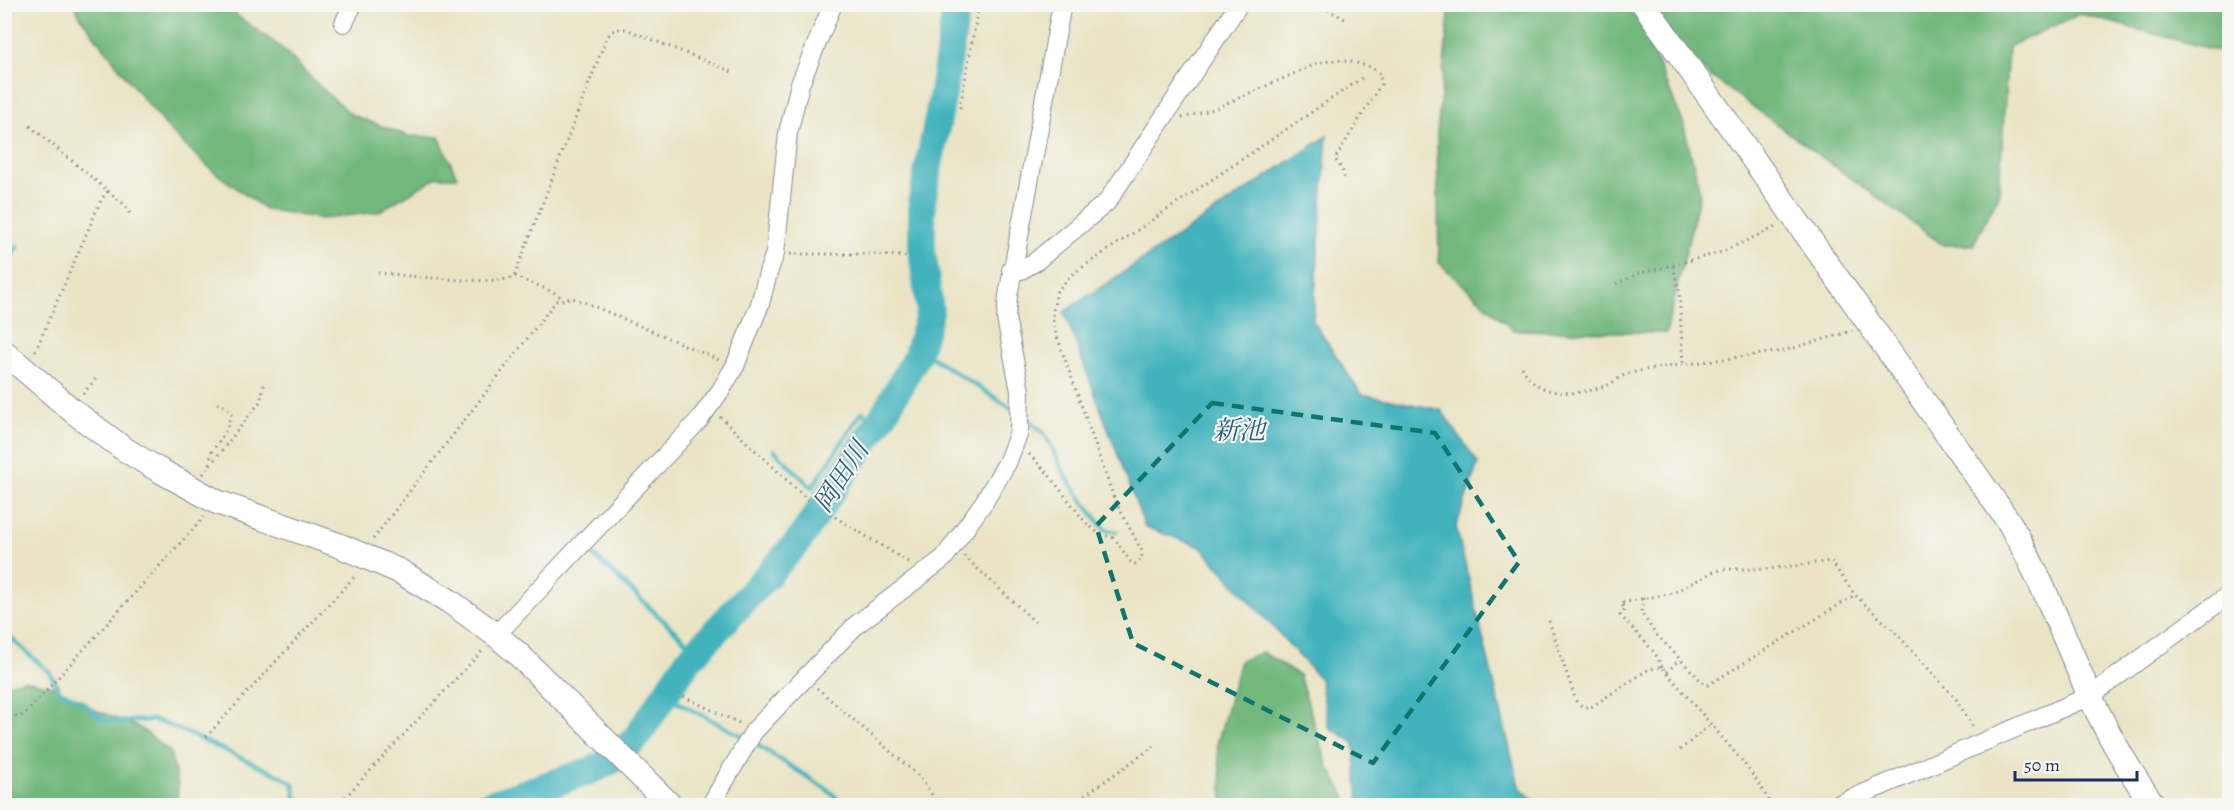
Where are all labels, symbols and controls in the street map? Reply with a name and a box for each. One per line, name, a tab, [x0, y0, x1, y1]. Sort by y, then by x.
water label: 新池	[1213, 413, 1268, 448]
water label: 岡田川	[805, 432, 879, 519]
scale bar	[2015, 744, 2136, 782]
text: 50 m	[2024, 753, 2060, 777]

